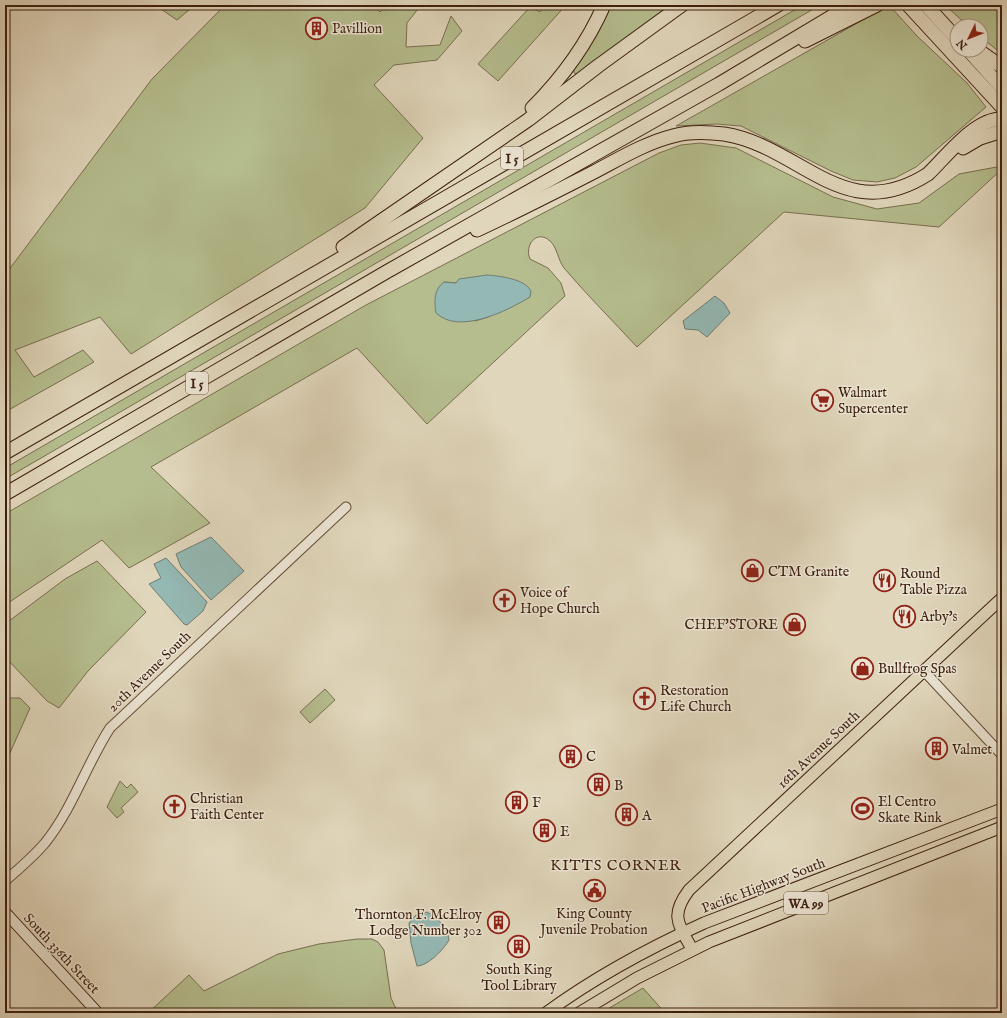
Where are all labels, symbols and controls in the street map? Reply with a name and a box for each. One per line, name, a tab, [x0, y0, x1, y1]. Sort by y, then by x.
building icon: Pavillion	[303, 15, 329, 41]
north arrow	[949, 18, 989, 58]
place label: Pavillion	[332, 20, 383, 38]
text: N	[954, 36, 971, 53]
road number: I 5	[501, 147, 523, 169]
road number: I 5	[186, 372, 208, 394]
place label: Walmart Supercenter	[838, 384, 908, 418]
supermarket icon: Walmart Supercenter	[810, 387, 836, 413]
shop icon: CTM Granite	[739, 558, 765, 584]
place label: CTM Granite	[768, 563, 850, 581]
place label: Round Table Pizza	[900, 565, 968, 599]
restaurant icon: Round Table Pizza	[871, 568, 897, 594]
place label: Voice of Hope Church	[519, 584, 600, 618]
church icon: Voice of Hope Church	[492, 587, 518, 613]
restaurant icon: Arby's	[892, 603, 918, 629]
place label: Arby's	[919, 608, 958, 626]
shop icon: CHEF'STORE	[781, 611, 807, 637]
place label: CHEF'STORE	[684, 616, 778, 634]
street label: 20th Avenue South	[104, 627, 195, 716]
shop icon: Bullfrog Spas	[850, 655, 876, 681]
place label: Bullfrog Spas	[878, 660, 956, 678]
place label: Restoration Life Church	[660, 682, 732, 716]
church icon: Restoration Life Church	[631, 685, 657, 711]
street label: 16th Avenue South	[774, 706, 864, 793]
building icon: Valmet	[923, 736, 949, 762]
place label: Valmet	[951, 741, 992, 759]
building icon: C	[558, 743, 584, 769]
place label: C	[586, 748, 596, 766]
building icon: B	[586, 772, 612, 798]
place label: B	[614, 777, 623, 795]
building icon: F	[504, 789, 530, 815]
place label: Christian Faith Center	[190, 790, 264, 824]
church icon: Christian Faith Center	[161, 793, 187, 819]
place label: El Centro Skate Rink	[878, 793, 943, 827]
place label: F	[532, 794, 541, 812]
sports icon: El Centro Skate Rink	[849, 796, 875, 822]
building icon: A	[613, 802, 639, 828]
place label: A	[641, 807, 652, 825]
building icon: E	[531, 818, 557, 844]
place label: E	[560, 823, 570, 841]
street label: Pacific Highway South	[699, 854, 828, 918]
district label: KITTS CORNER	[550, 856, 682, 875]
public building icon: King County Juvenile Probation	[581, 878, 607, 904]
road number: WA 99	[784, 892, 828, 914]
place label: King County Juvenile Probation	[538, 905, 648, 939]
place label: Thornton F. McElroy Lodge Number 302	[355, 906, 482, 940]
building icon: Thornton F. McElroy Lodge Number 302	[485, 909, 511, 935]
street label: South 336th Street	[19, 910, 103, 998]
building icon: South King Tool Library	[506, 934, 532, 960]
place label: South King Tool Library	[481, 961, 557, 995]

